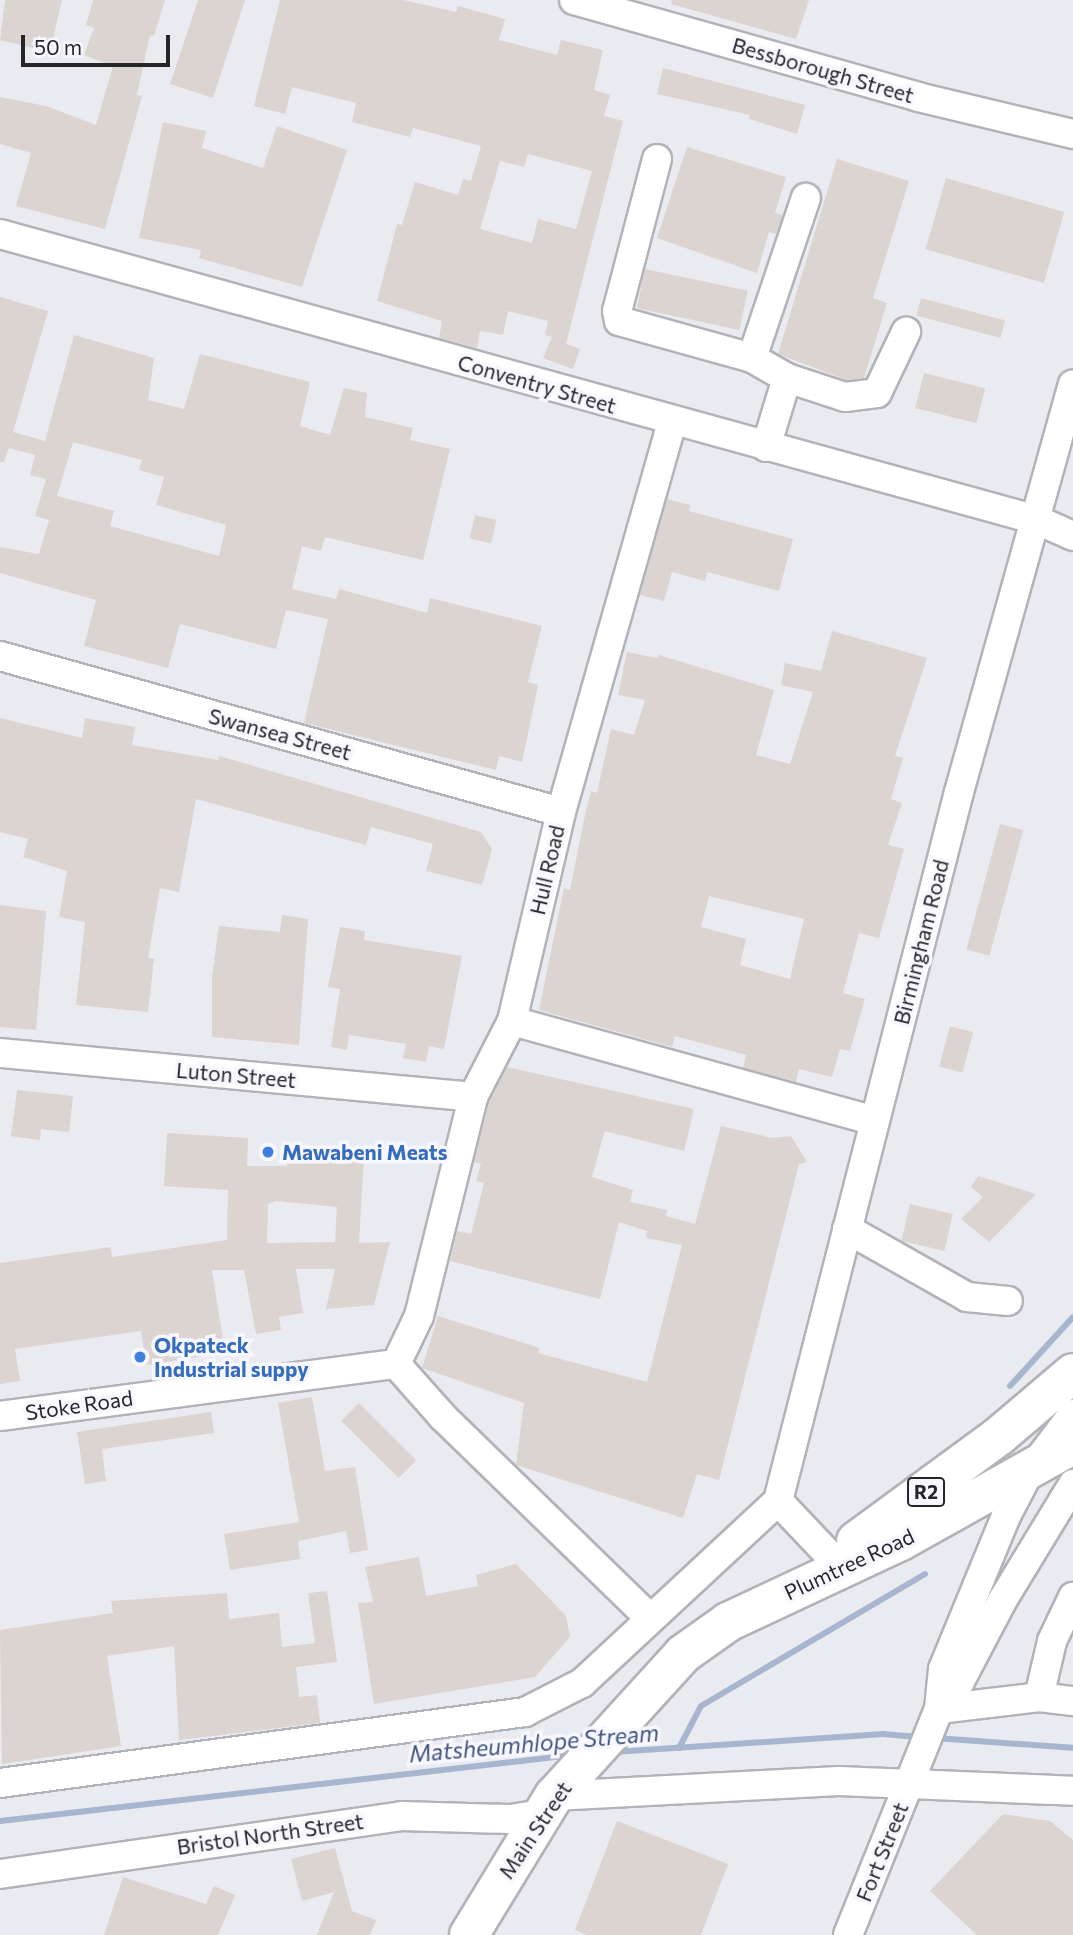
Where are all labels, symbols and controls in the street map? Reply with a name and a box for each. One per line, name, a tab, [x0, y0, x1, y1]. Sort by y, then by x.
scale bar	[24, 21, 173, 65]
street label: Bessborough Street	[729, 32, 917, 108]
text: 50 m	[34, 34, 82, 59]
street label: Conventry Street	[455, 349, 619, 419]
street label: Swansea Street	[206, 703, 354, 765]
street label: Hull Road	[524, 823, 570, 917]
street label: Birmingham Road	[888, 857, 954, 1027]
street label: Luton Street	[175, 1057, 297, 1093]
place label: Mawabeni Meats	[282, 1139, 447, 1165]
marker: Mawabeni Meats	[260, 1144, 276, 1160]
place label: Okpateck Industrial suppy	[154, 1332, 309, 1382]
marker: Okpateck Industrial suppy	[132, 1349, 148, 1365]
street label: Stoke Road	[24, 1385, 134, 1425]
road number: R2	[907, 1476, 945, 1508]
street label: Plumtree Road	[780, 1523, 918, 1605]
water label: Matsheumhlope Stream	[408, 1718, 660, 1768]
street label: Main Street	[493, 1777, 577, 1883]
street label: Fort Street	[851, 1799, 913, 1905]
street label: Bristol North Street	[175, 1808, 365, 1860]

